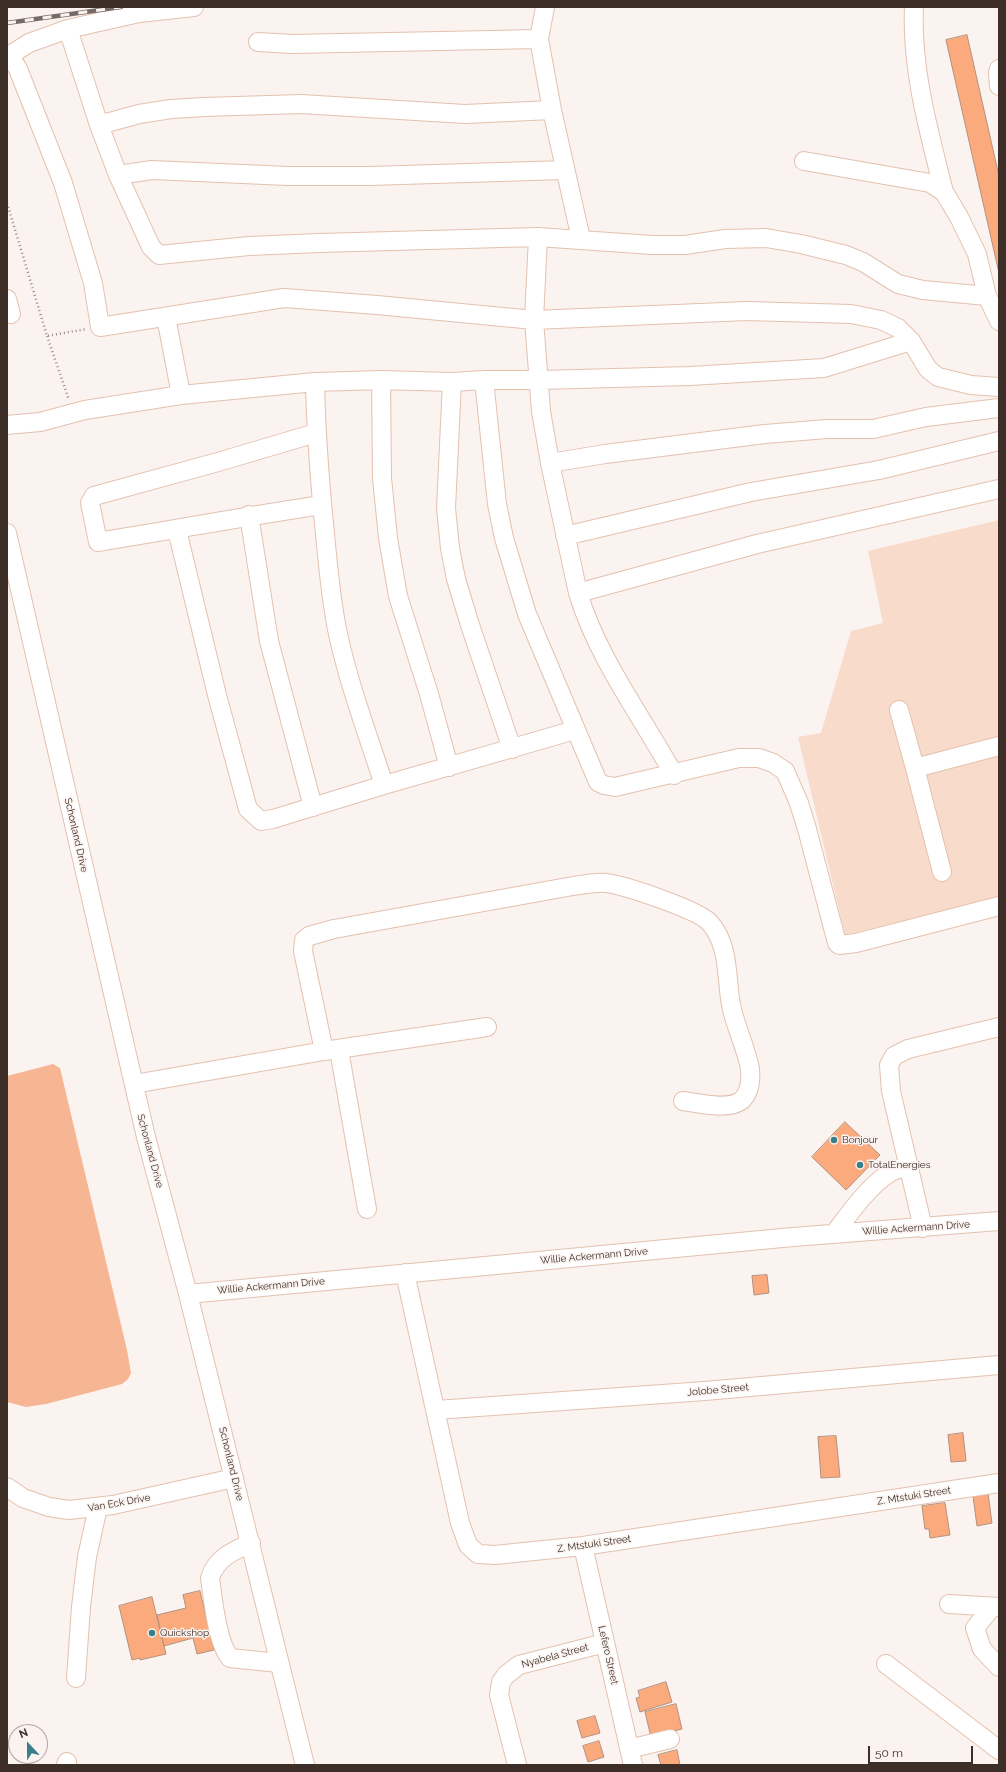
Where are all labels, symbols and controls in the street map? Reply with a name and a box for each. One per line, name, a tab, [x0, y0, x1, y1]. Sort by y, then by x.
street label: Schonland Drive	[62, 797, 90, 873]
street label: Schonland Drive	[134, 1113, 166, 1189]
place label: Bonjour	[842, 1134, 878, 1146]
marker: Bonjour	[829, 1135, 839, 1145]
place label: TotalEnergies	[868, 1159, 931, 1171]
marker: TotalEnergies	[855, 1160, 865, 1170]
street label: Willie Ackermann Drive	[862, 1218, 970, 1238]
street label: Willie Ackermann Drive	[540, 1245, 648, 1267]
street label: Willie Ackermann Drive	[217, 1275, 325, 1297]
street label: Jolobe Street	[687, 1381, 749, 1399]
street label: Schonland Drive	[216, 1426, 246, 1502]
street label: Z. Mtstuki Street	[876, 1484, 952, 1508]
street label: Van Eck Drive	[87, 1492, 151, 1514]
street label: Z. Mtstuki Street	[556, 1533, 632, 1555]
street label: Lefero Street	[595, 1624, 621, 1686]
place label: Quickshop	[160, 1627, 209, 1639]
marker: Quickshop	[147, 1628, 157, 1638]
street label: Nyabela Street	[520, 1641, 590, 1671]
north arrow	[8, 1724, 48, 1764]
text: N	[17, 1726, 30, 1741]
scale bar	[870, 1738, 975, 1764]
text: 50 m	[875, 1746, 903, 1760]

